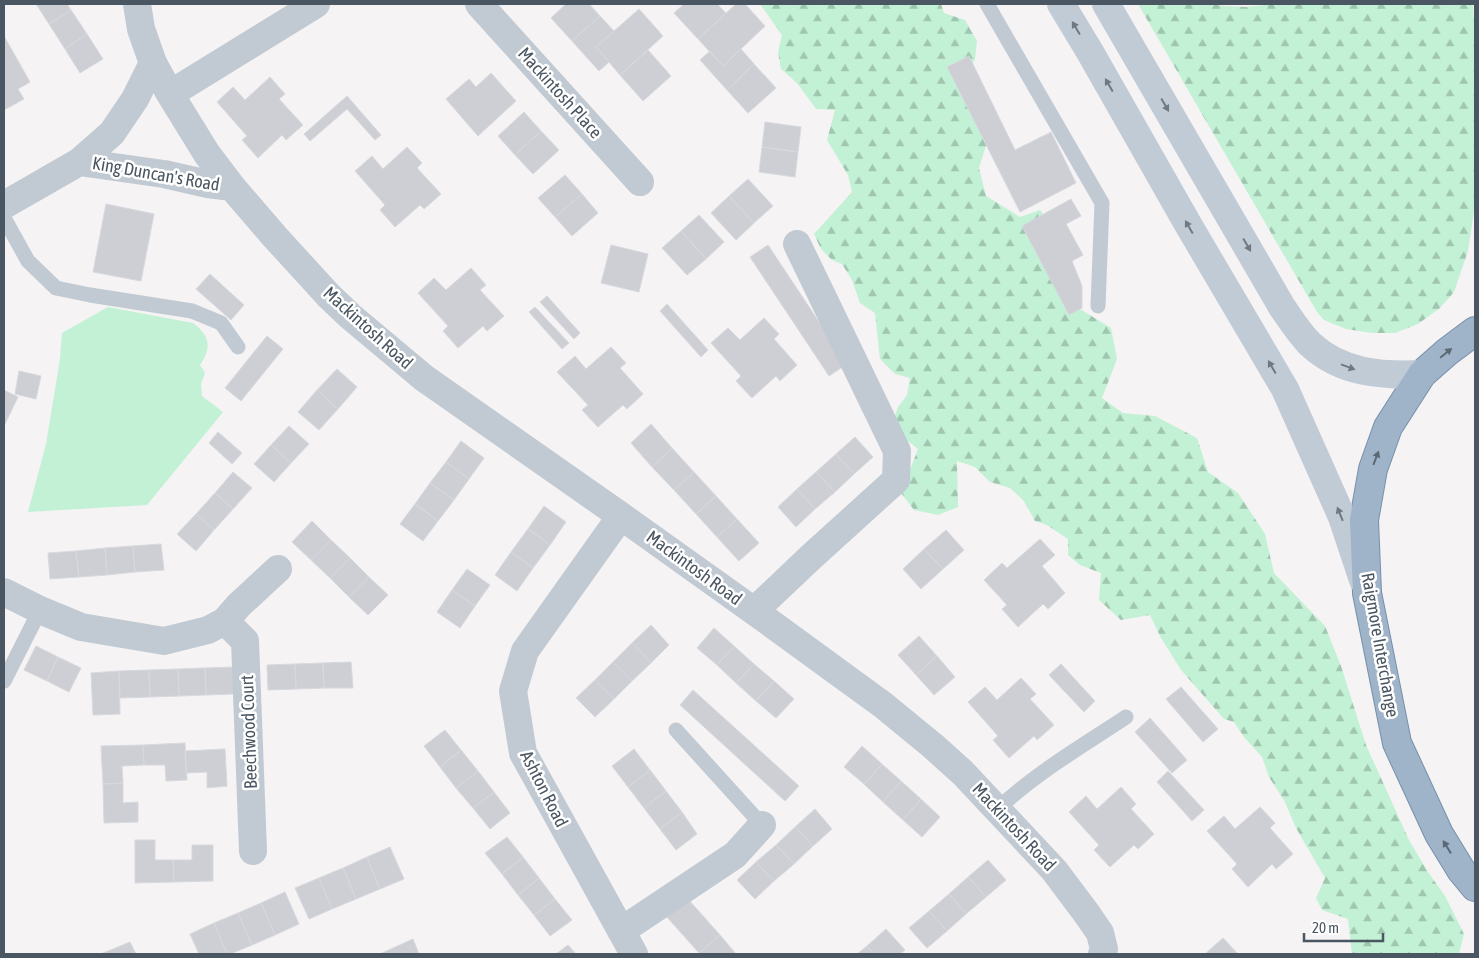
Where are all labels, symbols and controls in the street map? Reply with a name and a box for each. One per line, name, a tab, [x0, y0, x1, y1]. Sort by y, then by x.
one-way arrow	[1071, 21, 1080, 34]
street label: Mackintosh Place	[514, 43, 607, 142]
one-way arrow	[1105, 78, 1113, 93]
one-way arrow	[1161, 98, 1169, 112]
street label: King Duncan's Road	[91, 152, 221, 195]
one-way arrow	[1185, 220, 1194, 233]
one-way arrow	[1243, 238, 1251, 253]
street label: Mackintosh Road	[319, 282, 417, 373]
one-way arrow	[1440, 347, 1453, 358]
one-way arrow	[1267, 360, 1276, 373]
one-way arrow	[1341, 364, 1356, 371]
one-way arrow	[1373, 451, 1381, 466]
one-way arrow	[1336, 506, 1344, 521]
street label: Mackintosh Road	[643, 526, 746, 609]
street label: Raigmore Interchange	[1357, 571, 1404, 719]
street label: Beechwood Court	[236, 675, 261, 789]
street label: Ashton Road	[516, 747, 573, 830]
street label: Mackintosh Road	[968, 778, 1060, 875]
one-way arrow	[1442, 841, 1452, 854]
scale bar	[1304, 910, 1383, 942]
text: 20 m	[1312, 919, 1339, 936]

